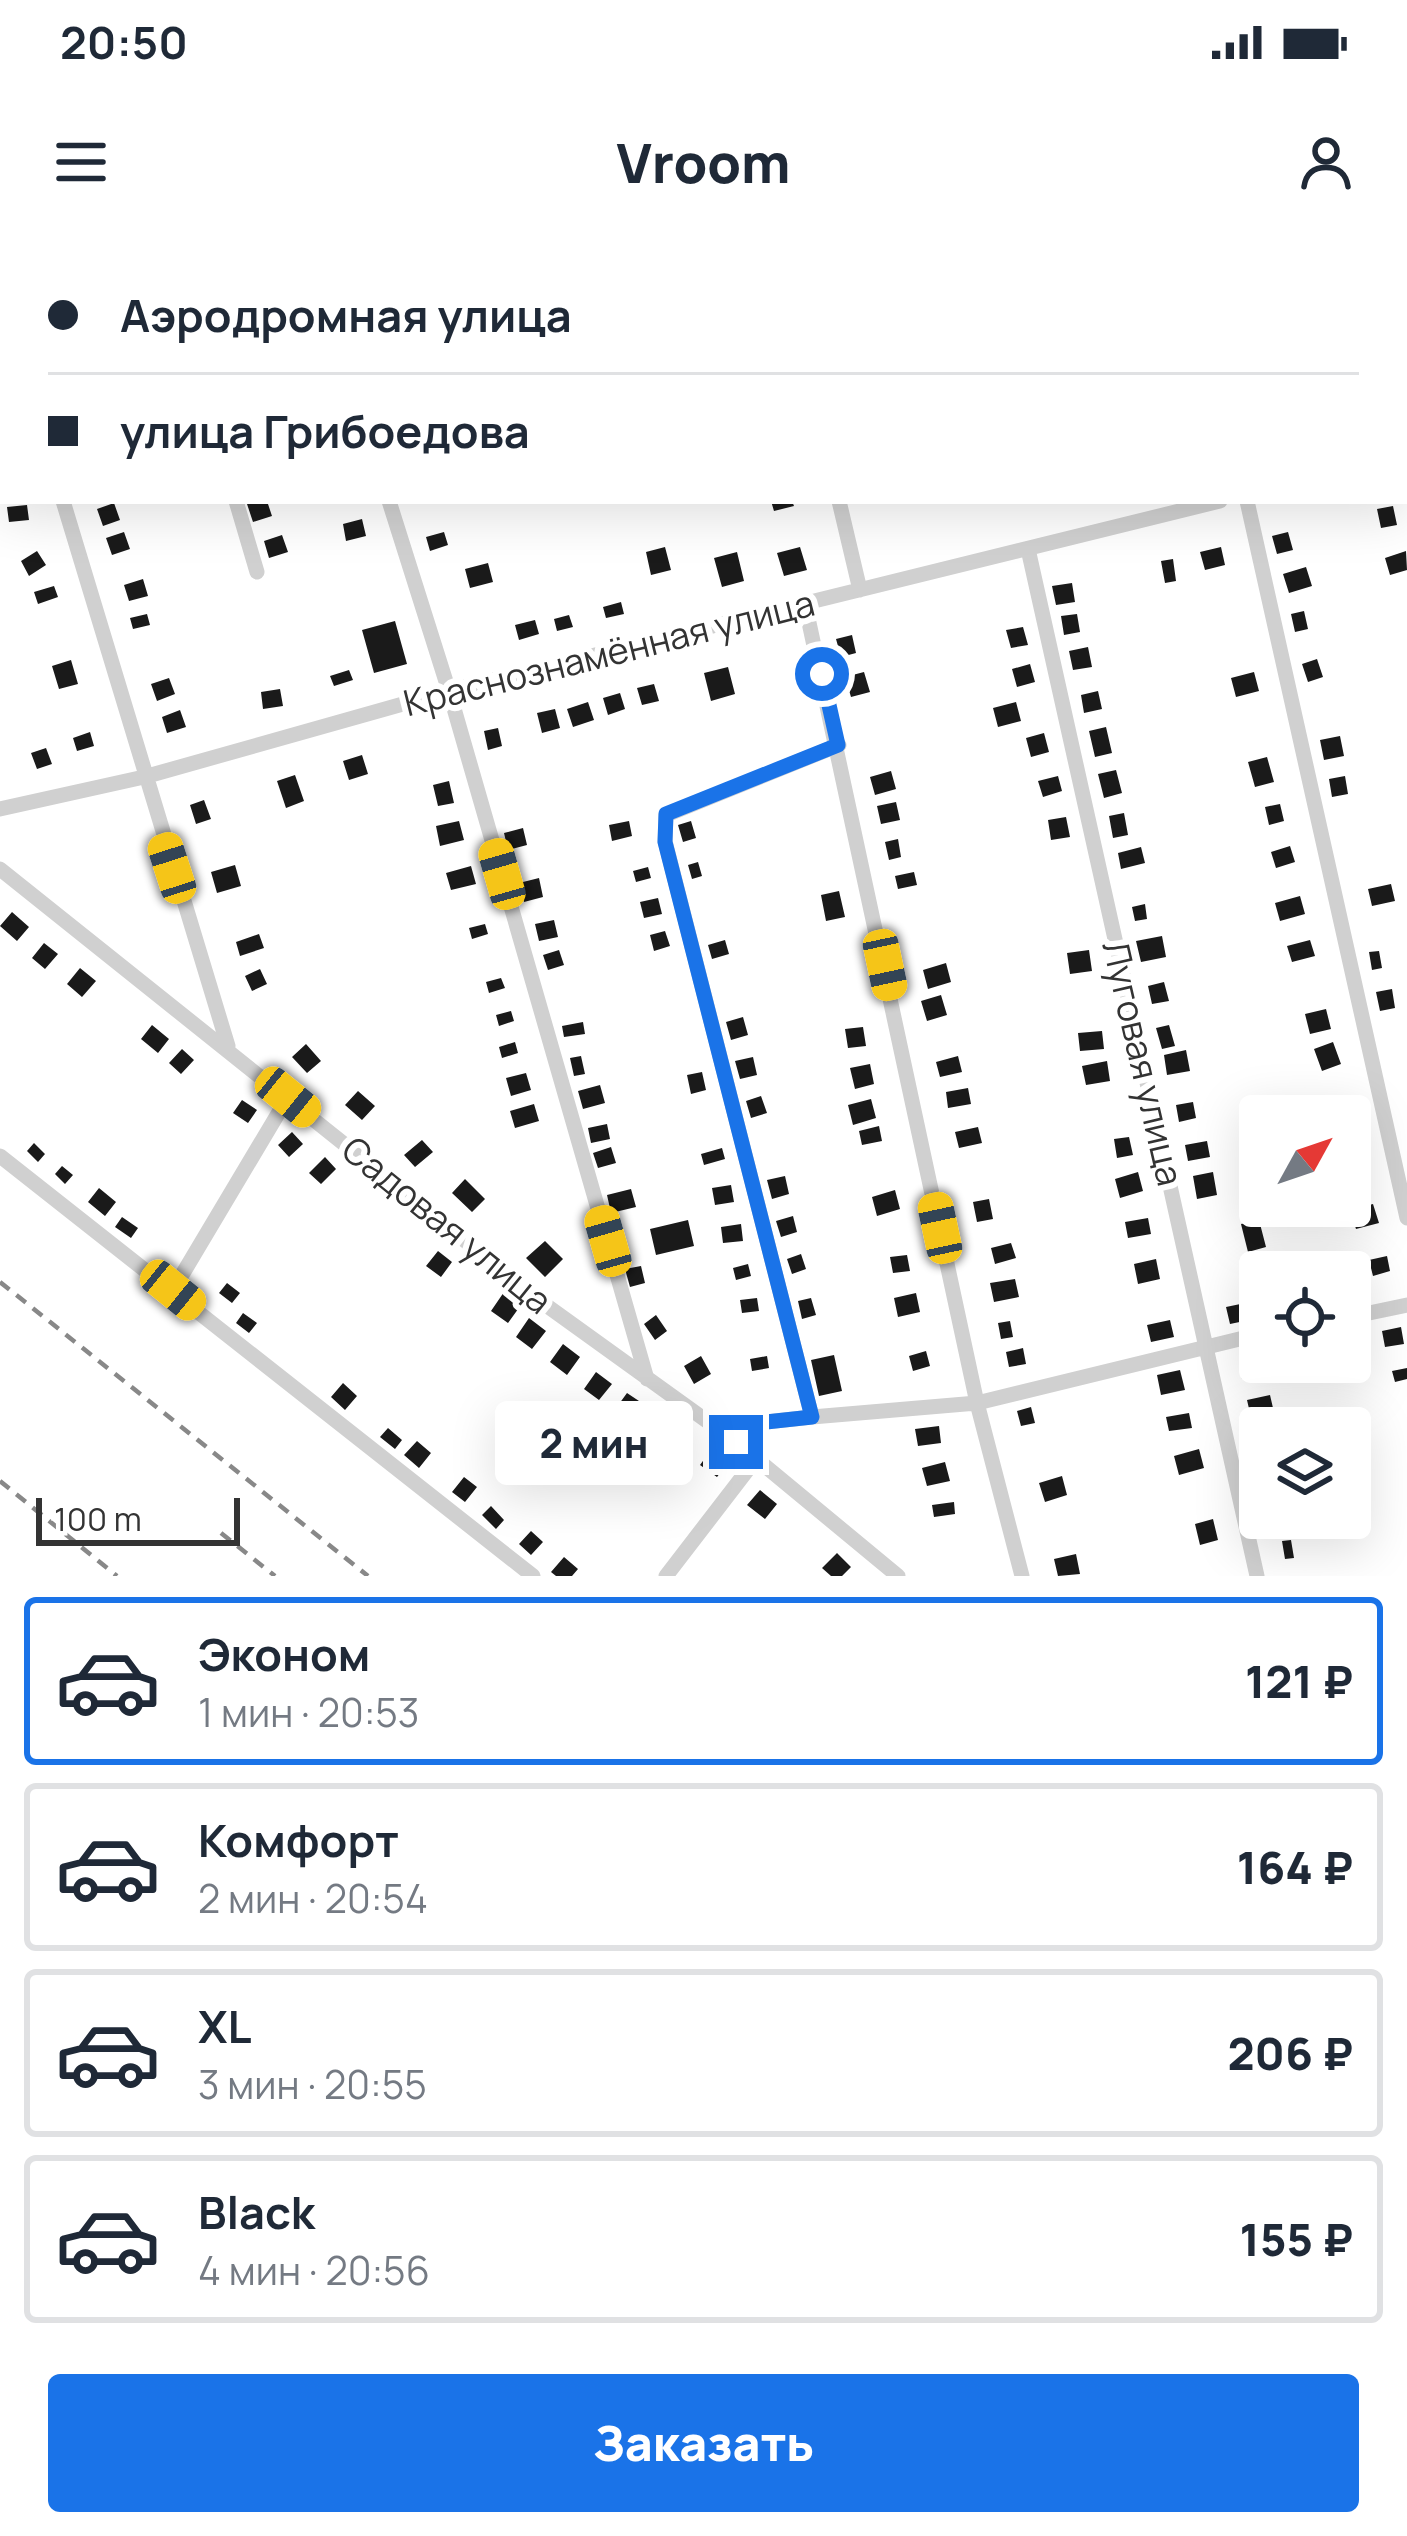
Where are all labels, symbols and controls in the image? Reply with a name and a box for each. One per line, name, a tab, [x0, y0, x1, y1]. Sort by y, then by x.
text: 20:50	[60, 11, 188, 73]
text: Vroom	[616, 125, 791, 199]
icon: menu	[48, 129, 114, 195]
icon: person	[1293, 129, 1359, 195]
text: Аэродромная улица	[120, 284, 572, 346]
text: улица Грибоедова	[120, 400, 530, 462]
street label: Краснознамённая улица	[398, 578, 819, 727]
route start	[795, 647, 849, 701]
car	[144, 828, 200, 908]
car	[475, 834, 529, 914]
car	[860, 926, 910, 1004]
street label: Луговая улица	[1092, 936, 1195, 1190]
car	[249, 1060, 327, 1134]
north arrow	[1239, 1095, 1371, 1227]
map controls	[1239, 1095, 1371, 1539]
street label: Садовая улица	[332, 1125, 562, 1324]
car	[915, 1189, 965, 1267]
car	[581, 1201, 635, 1281]
button: locate	[1239, 1251, 1371, 1383]
car	[134, 1253, 212, 1327]
callout: 2 мин	[496, 1400, 694, 1484]
button: layers	[1239, 1407, 1371, 1539]
route end	[709, 1415, 763, 1469]
text: 2 мин	[540, 1416, 648, 1470]
scale bar	[36, 1492, 240, 1545]
text: 100 m	[54, 1496, 142, 1541]
text: Эконом	[198, 1623, 370, 1685]
icon: car	[54, 1627, 162, 1735]
text: 121 ₽	[1245, 1650, 1353, 1712]
text: 1 мин · 20:53	[198, 1685, 419, 1739]
text: Комфорт	[198, 1809, 399, 1871]
icon: car	[54, 1813, 162, 1921]
text: 164 ₽	[1237, 1836, 1353, 1898]
text: 2 мин · 20:54	[198, 1871, 428, 1925]
text: XL	[198, 1995, 252, 2057]
icon: car	[54, 1999, 162, 2107]
text: 206 ₽	[1227, 2022, 1353, 2084]
text: 3 мин · 20:55	[198, 2057, 427, 2111]
text: Black	[198, 2181, 315, 2243]
icon: car	[54, 2185, 162, 2293]
text: 155 ₽	[1240, 2208, 1353, 2270]
text: 4 мин · 20:56	[198, 2243, 430, 2297]
button: Заказать	[48, 2374, 1359, 2512]

